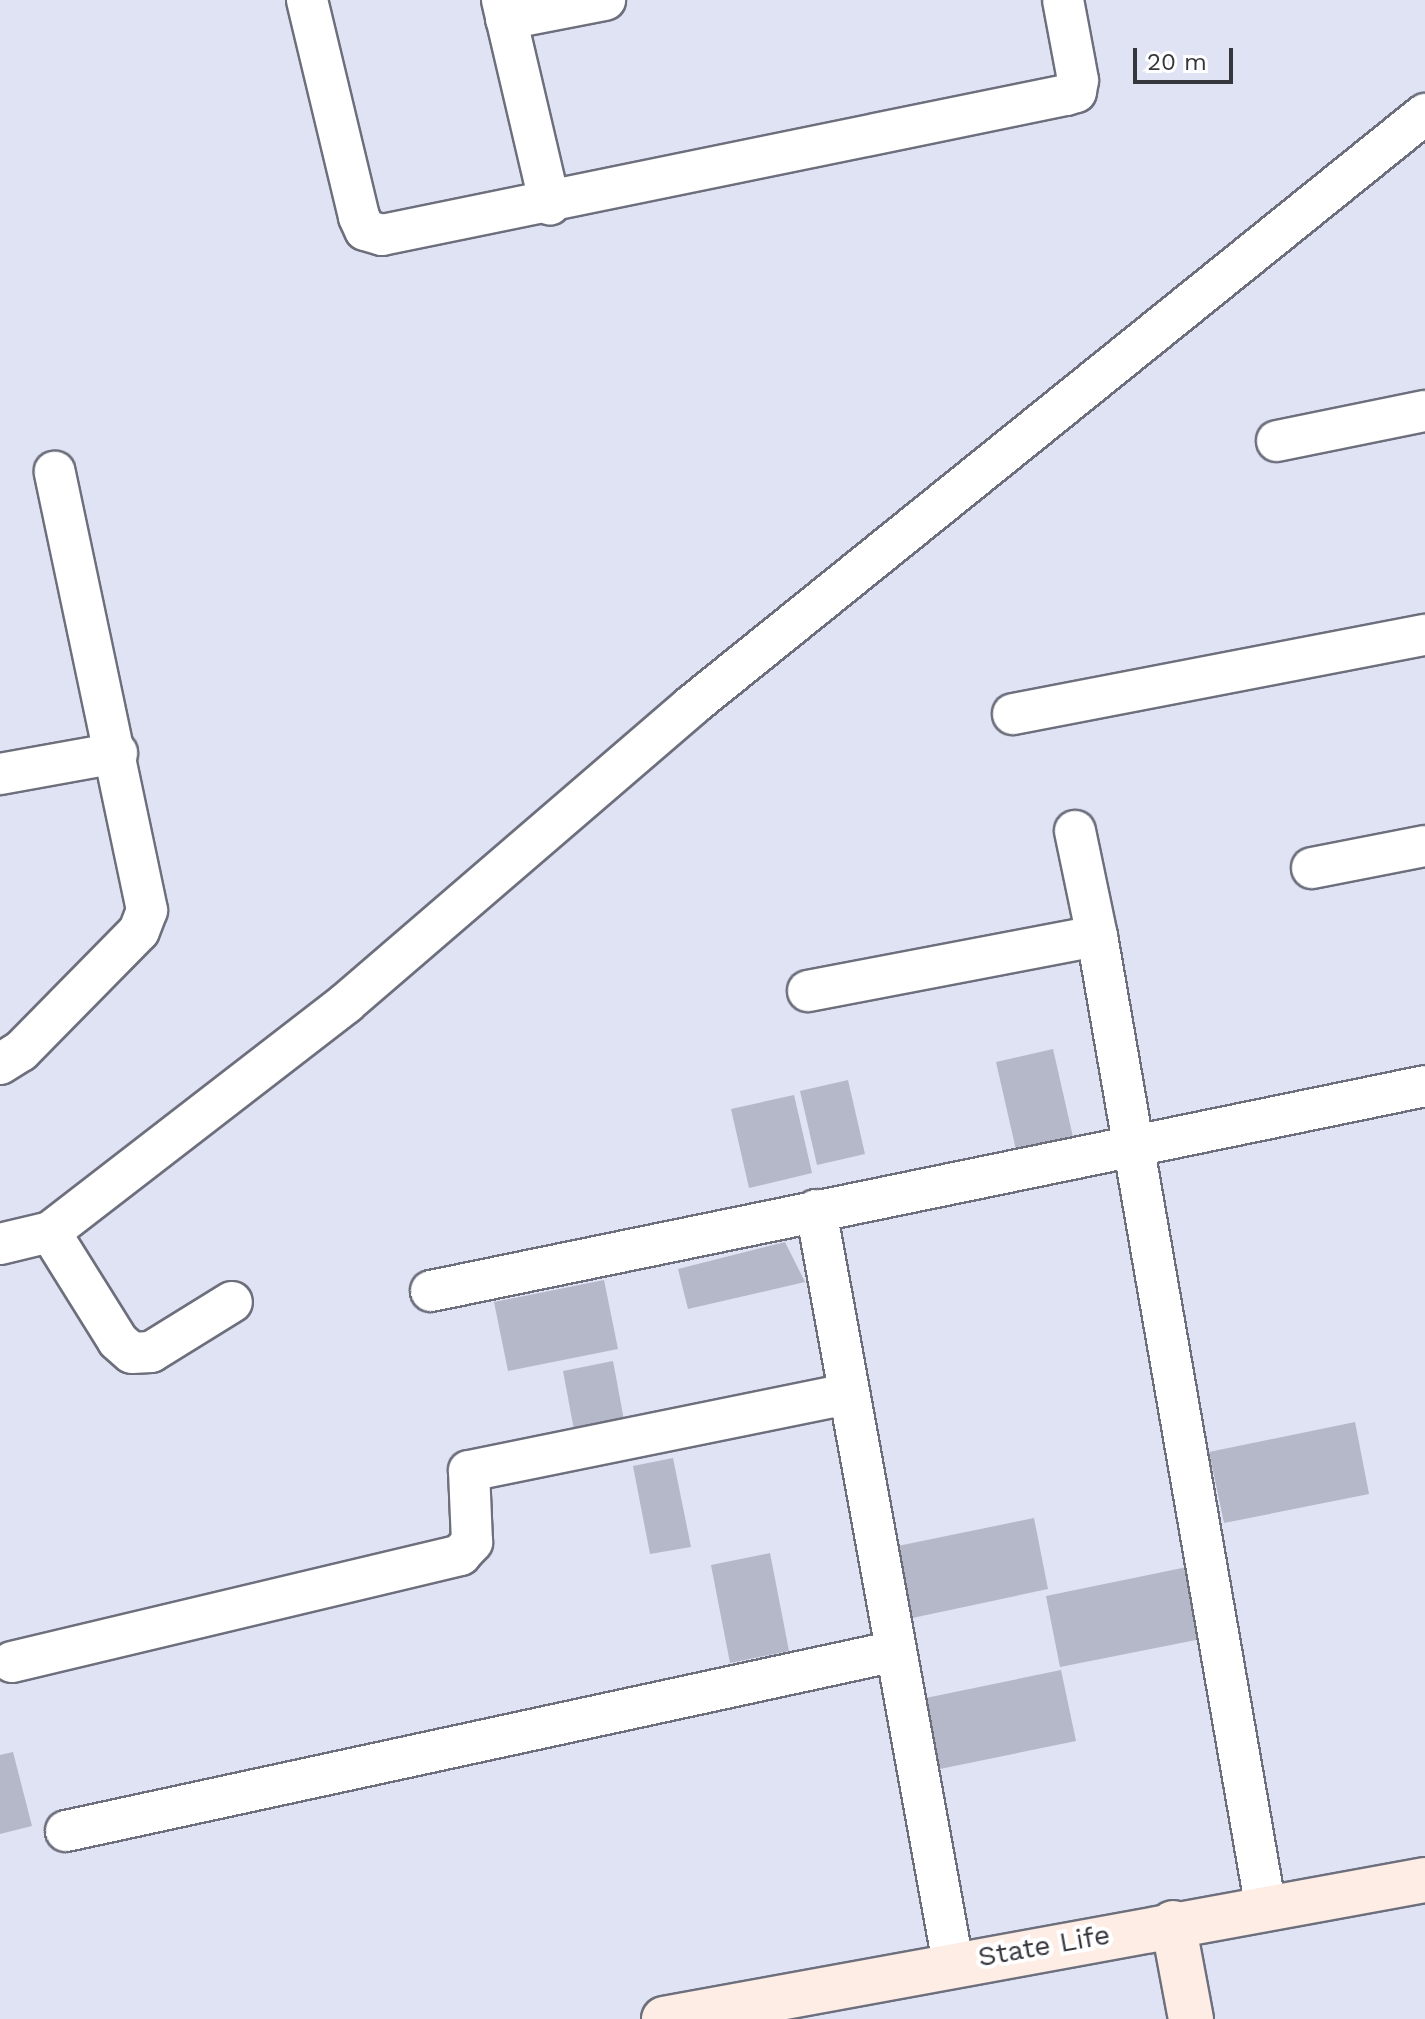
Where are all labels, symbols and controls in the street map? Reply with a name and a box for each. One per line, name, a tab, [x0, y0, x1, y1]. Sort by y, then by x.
scale bar	[1137, 32, 1237, 82]
text: 20 m	[1147, 48, 1207, 76]
street label: State Life	[975, 1918, 1113, 1974]

